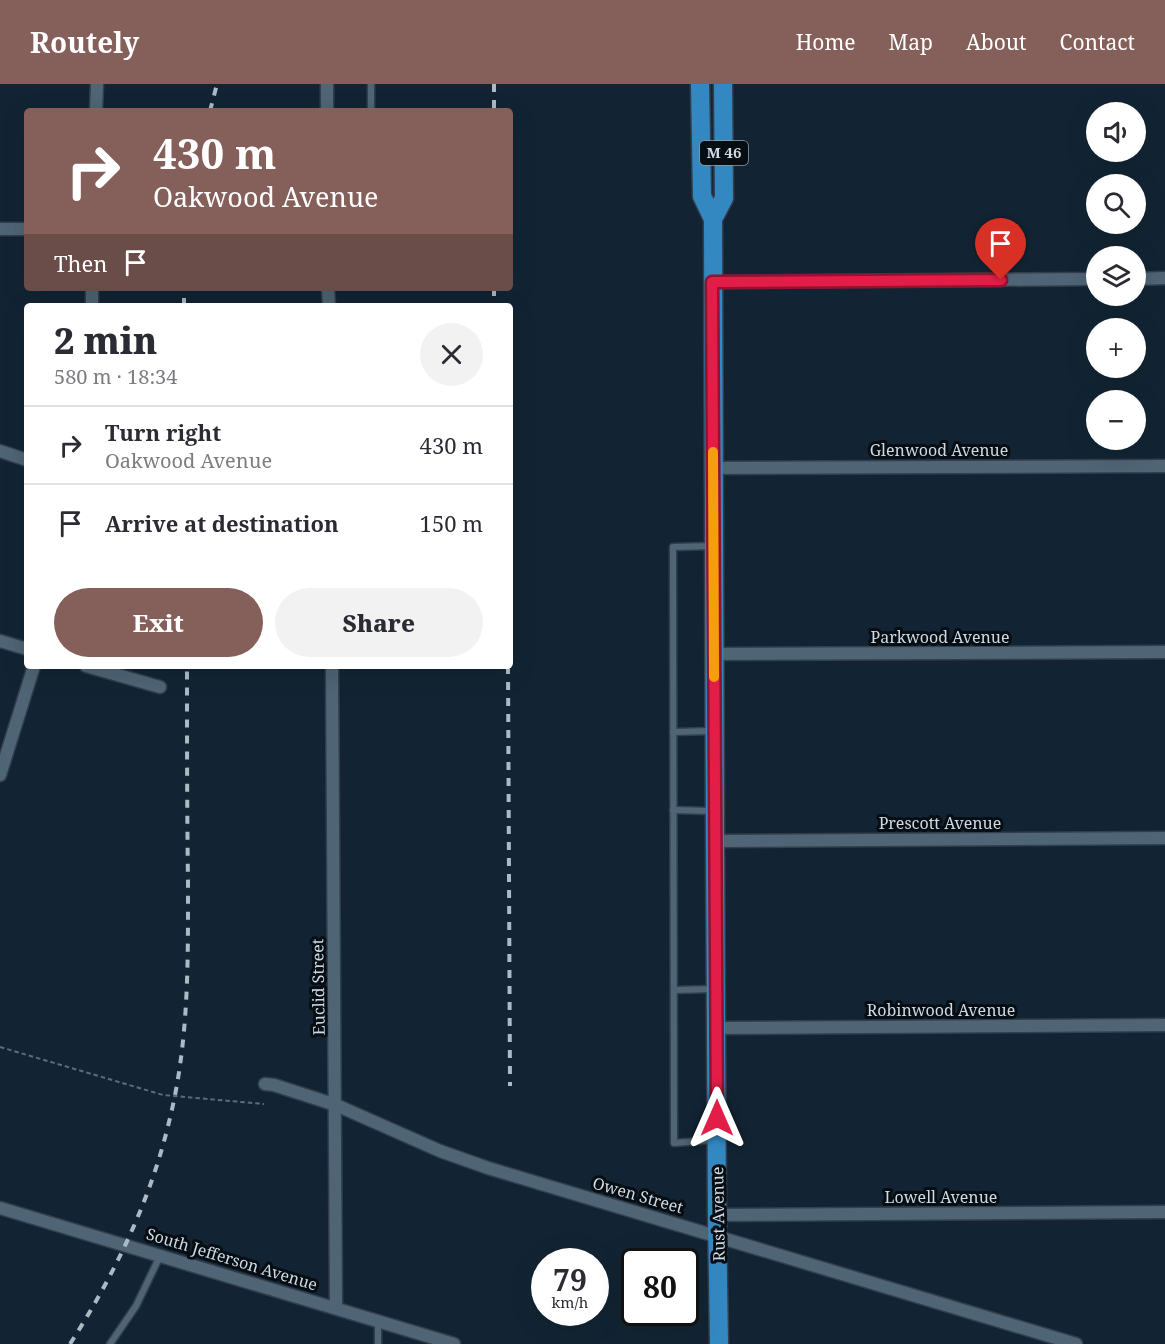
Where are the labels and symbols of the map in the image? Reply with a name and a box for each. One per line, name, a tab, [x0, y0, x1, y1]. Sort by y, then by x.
road number: M 46	[700, 141, 748, 165]
pin	[975, 218, 1026, 280]
street label: Glenwood Avenue	[870, 439, 1008, 461]
street label: Parkwood Avenue	[871, 626, 1010, 648]
street label: Prescott Avenue	[879, 812, 1001, 834]
street label: Euclid Street	[306, 938, 330, 1036]
street label: Robinwood Avenue	[867, 999, 1015, 1021]
position arrow	[685, 1086, 749, 1150]
street label: Rust Avenue	[706, 1166, 730, 1262]
street label: Owen Street	[590, 1172, 686, 1219]
street label: Lowell Avenue	[885, 1186, 997, 1208]
street label: South Jefferson Avenue	[144, 1222, 320, 1296]
speed limit sign: 80	[621, 1248, 699, 1326]

